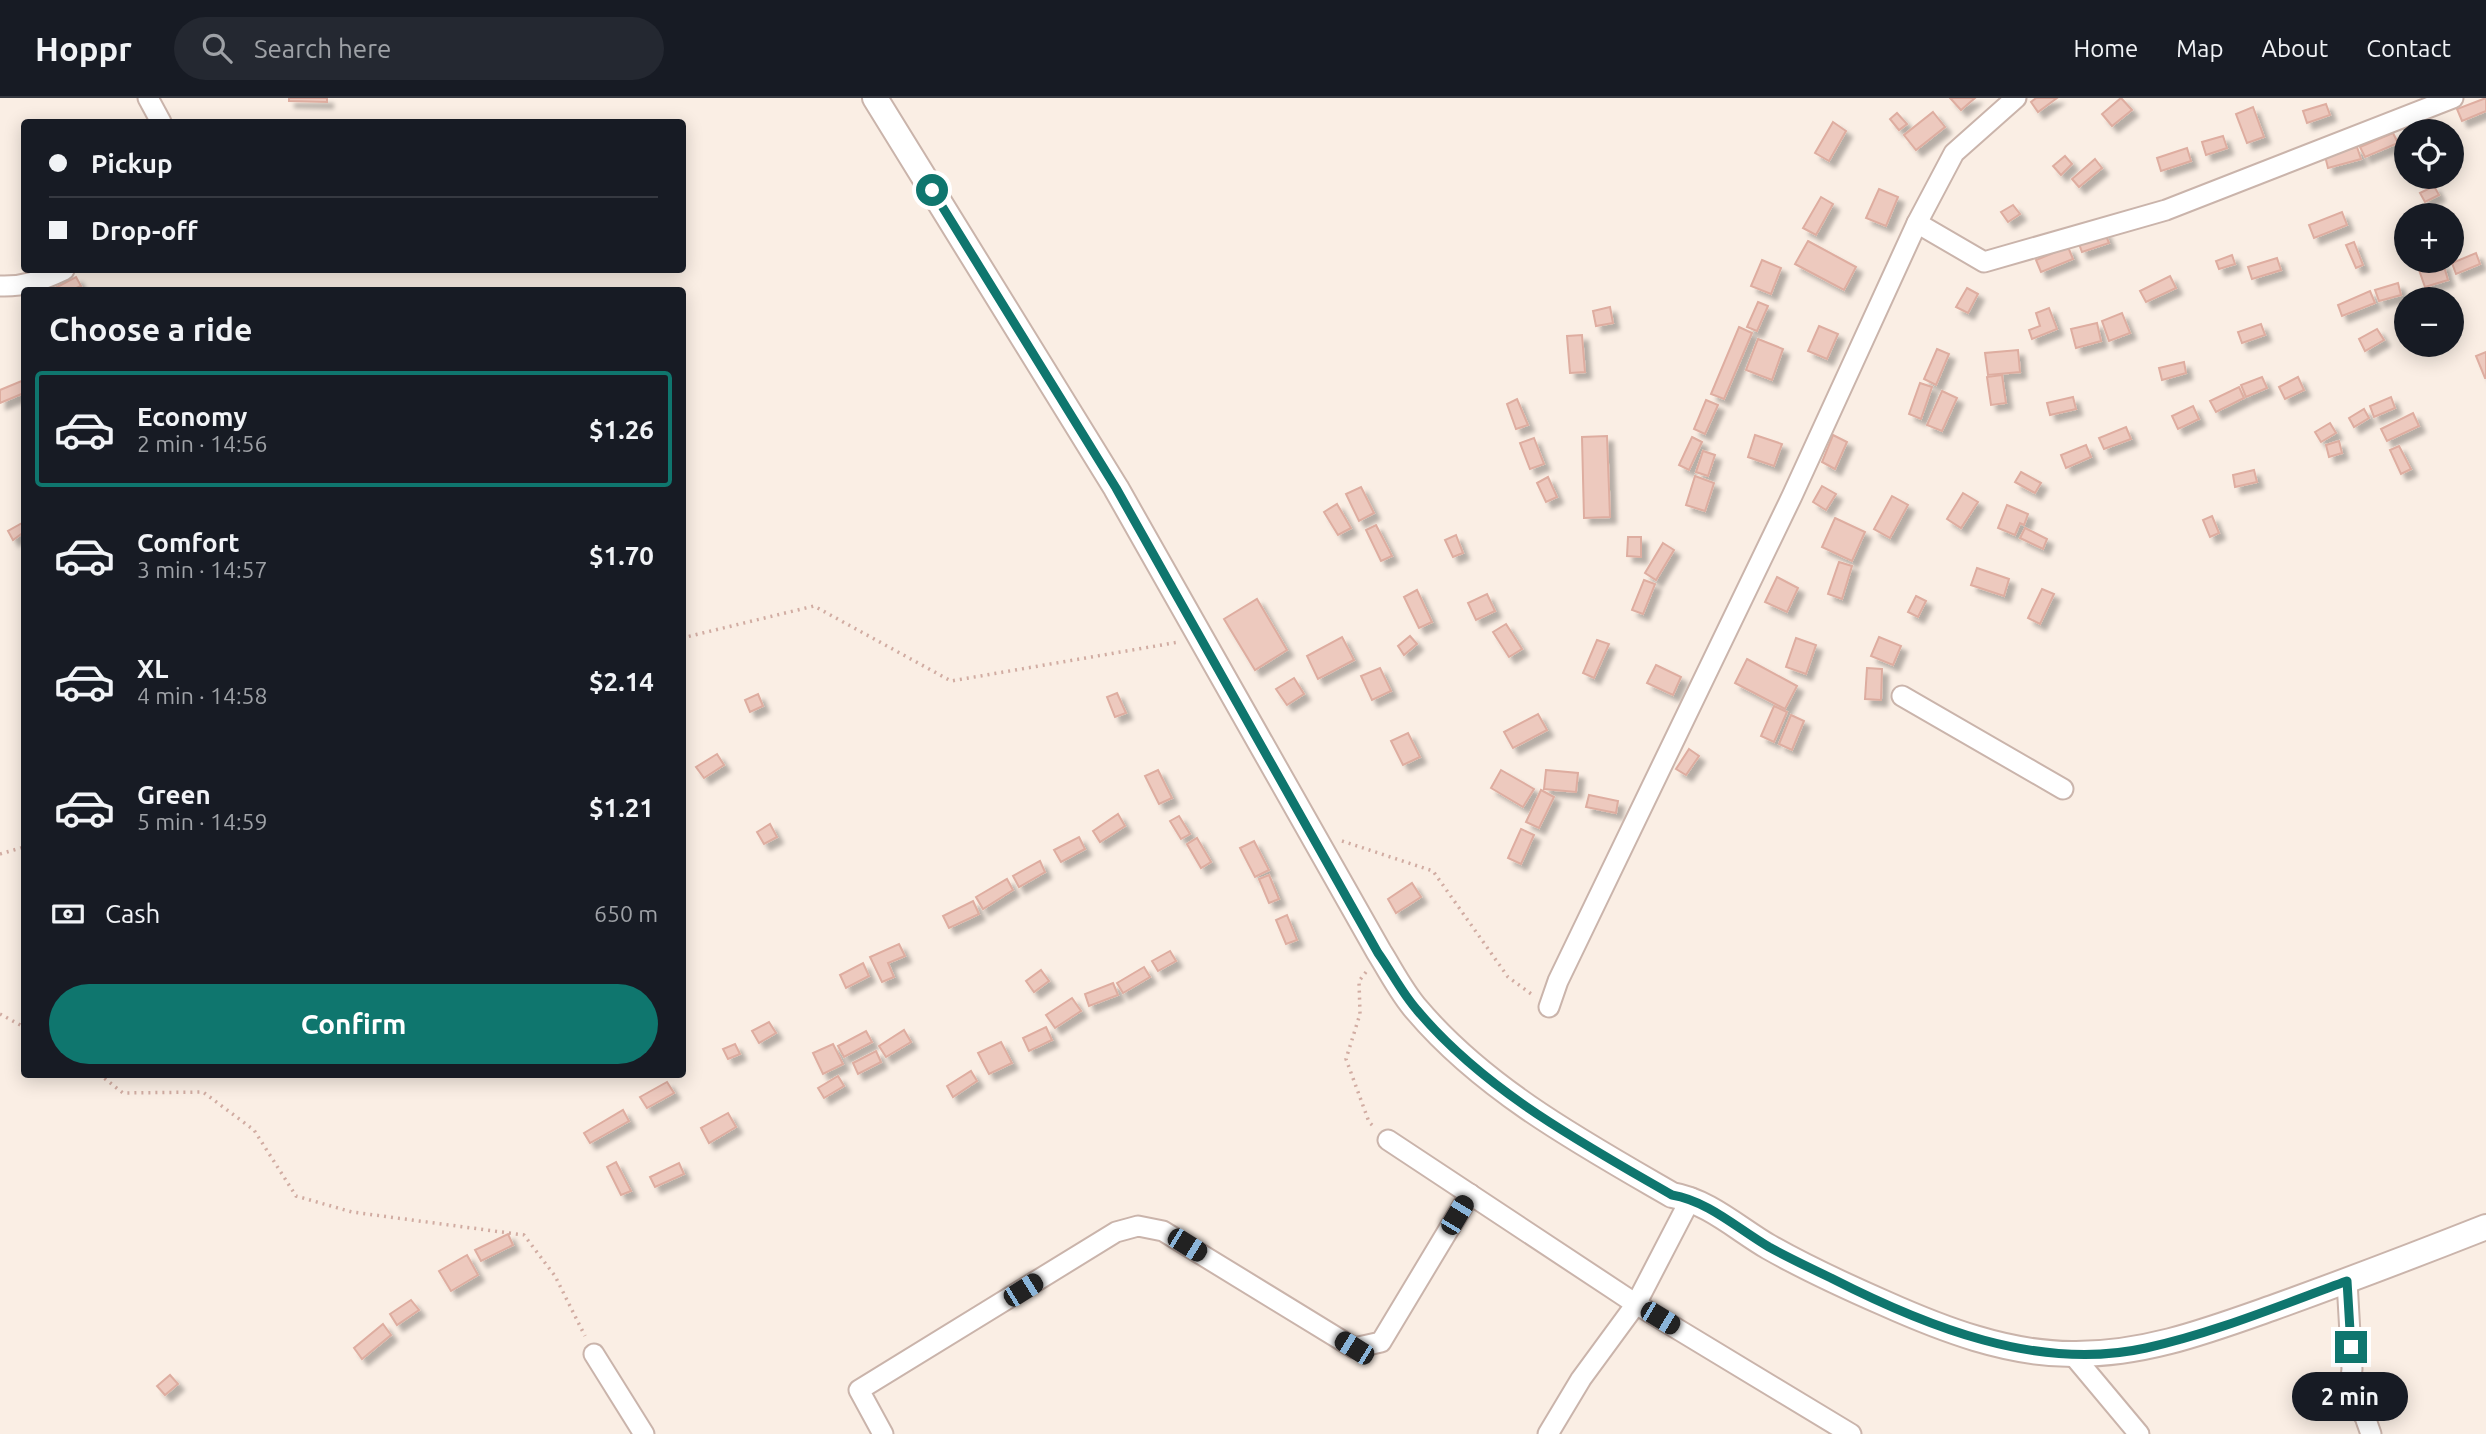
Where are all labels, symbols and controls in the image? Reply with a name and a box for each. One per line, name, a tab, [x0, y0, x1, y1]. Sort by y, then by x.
search box	[174, 17, 664, 80]
icon: search	[198, 29, 236, 67]
text: Hoppr	[35, 30, 132, 67]
text: Search here	[254, 34, 391, 63]
text: Home	[2073, 35, 2138, 62]
text: Map	[2176, 35, 2223, 62]
text: About	[2261, 35, 2328, 62]
text: Contact	[2366, 35, 2451, 62]
map controls	[2394, 119, 2464, 357]
button: locate	[2394, 119, 2464, 189]
text: Pickup	[91, 149, 173, 178]
route start	[916, 174, 948, 206]
button: +	[2394, 203, 2464, 273]
text: Drop-off	[91, 216, 198, 245]
button: −	[2394, 287, 2464, 357]
text: Choose a ride	[49, 311, 252, 347]
icon: car	[53, 398, 116, 461]
text: Economy	[137, 402, 247, 431]
text: $1.26	[589, 415, 654, 444]
text: 2 min · 14:56	[137, 431, 268, 456]
icon: car	[53, 524, 116, 587]
text: Comfort	[137, 528, 240, 557]
text: $1.70	[589, 541, 654, 570]
text: 3 min · 14:57	[137, 557, 268, 582]
icon: car	[53, 650, 116, 713]
text: XL	[137, 654, 168, 683]
text: $2.14	[589, 667, 654, 696]
text: 4 min · 14:58	[137, 683, 268, 708]
icon: car	[53, 776, 116, 839]
text: Green	[137, 780, 211, 809]
text: $1.21	[589, 793, 654, 822]
text: 5 min · 14:59	[137, 809, 268, 834]
icon: cash	[49, 895, 87, 933]
text: Cash	[105, 899, 160, 928]
text: 650 m	[594, 901, 658, 926]
button: Confirm	[49, 984, 658, 1064]
car	[1438, 1192, 1477, 1238]
car	[1164, 1225, 1211, 1265]
car	[1000, 1270, 1047, 1310]
car	[1637, 1298, 1684, 1338]
car	[1331, 1328, 1378, 1368]
route end	[2335, 1331, 2367, 1363]
callout: 2 min	[2293, 1372, 2409, 1420]
text: 2 min	[2321, 1384, 2379, 1409]

